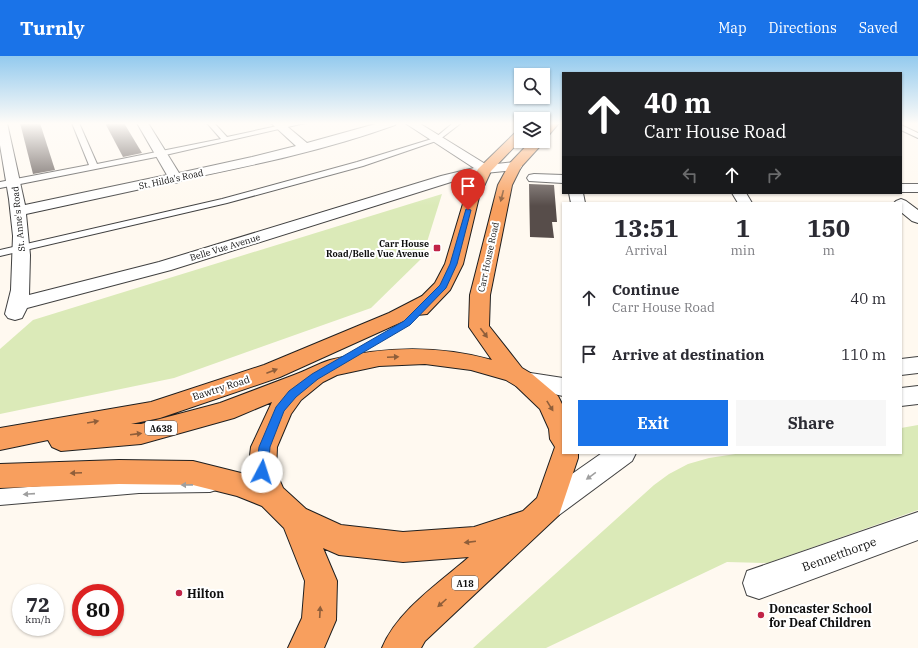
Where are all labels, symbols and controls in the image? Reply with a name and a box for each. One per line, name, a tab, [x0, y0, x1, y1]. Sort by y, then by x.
text: Turnly	[20, 16, 85, 40]
text: Map	[718, 19, 747, 37]
text: Directions	[769, 19, 837, 37]
text: Saved	[859, 19, 898, 37]
map controls	[514, 68, 550, 148]
button: search	[514, 68, 550, 104]
text: 40 m	[644, 84, 711, 121]
icon: ahead	[578, 88, 630, 140]
button: layers	[514, 112, 550, 148]
text: Carr House Road	[644, 120, 786, 143]
icon: left	[679, 164, 701, 186]
icon: ahead	[721, 164, 743, 186]
icon: right	[763, 164, 785, 186]
street label: St. Hilda's Road	[138, 167, 205, 191]
pin	[451, 169, 485, 210]
icon: arrive	[457, 175, 479, 197]
street label: St. Anne's Road	[9, 185, 27, 252]
one-way arrow	[499, 190, 505, 202]
text: 13:51	[614, 212, 679, 244]
text: 1	[736, 212, 750, 244]
text: 150	[807, 212, 850, 244]
street label: Carr House Road	[475, 221, 501, 293]
street label: Belle Vue Avenue	[188, 231, 262, 263]
place label: Carr House Road/Belle Vue Avenue	[326, 238, 429, 259]
text: Arrival	[625, 242, 667, 259]
text: min	[730, 242, 755, 259]
text: m	[822, 242, 835, 259]
marker: Carr House Road/Belle Vue Avenue	[432, 243, 442, 253]
text: Continue	[612, 280, 679, 299]
icon: ahead	[578, 287, 600, 309]
text: 40 m	[850, 289, 886, 308]
text: Carr House Road	[612, 299, 715, 316]
one-way arrow	[479, 327, 488, 338]
icon: arrive	[578, 343, 600, 365]
text: Arrive at destination	[612, 345, 764, 364]
text: 110 m	[841, 345, 886, 364]
one-way arrow	[387, 354, 400, 360]
one-way arrow	[266, 367, 278, 373]
street label: Bawtry Road	[191, 373, 251, 403]
one-way arrow	[546, 400, 553, 412]
button: Exit	[578, 400, 728, 446]
button: Share	[736, 400, 886, 446]
one-way arrow	[87, 419, 100, 425]
road number: A638	[145, 421, 177, 435]
one-way arrow	[130, 431, 143, 437]
position arrow	[241, 451, 283, 493]
one-way arrow	[70, 470, 82, 477]
one-way arrow	[586, 472, 596, 480]
one-way arrow	[180, 482, 193, 488]
one-way arrow	[23, 491, 35, 498]
street label: Bennetthorpe	[800, 534, 878, 574]
one-way arrow	[464, 539, 476, 545]
road number: A18	[452, 576, 478, 590]
speed limit sign: 80	[72, 584, 124, 636]
place label: Hilton	[187, 586, 224, 601]
marker: Hilton	[174, 588, 184, 598]
text: 72	[26, 591, 50, 618]
one-way arrow	[437, 599, 447, 608]
place label: Doncaster School for Deaf Children	[769, 601, 872, 630]
one-way arrow	[317, 605, 323, 618]
marker: Doncaster School for Deaf Children	[756, 610, 766, 620]
text: km/h	[25, 613, 51, 626]

